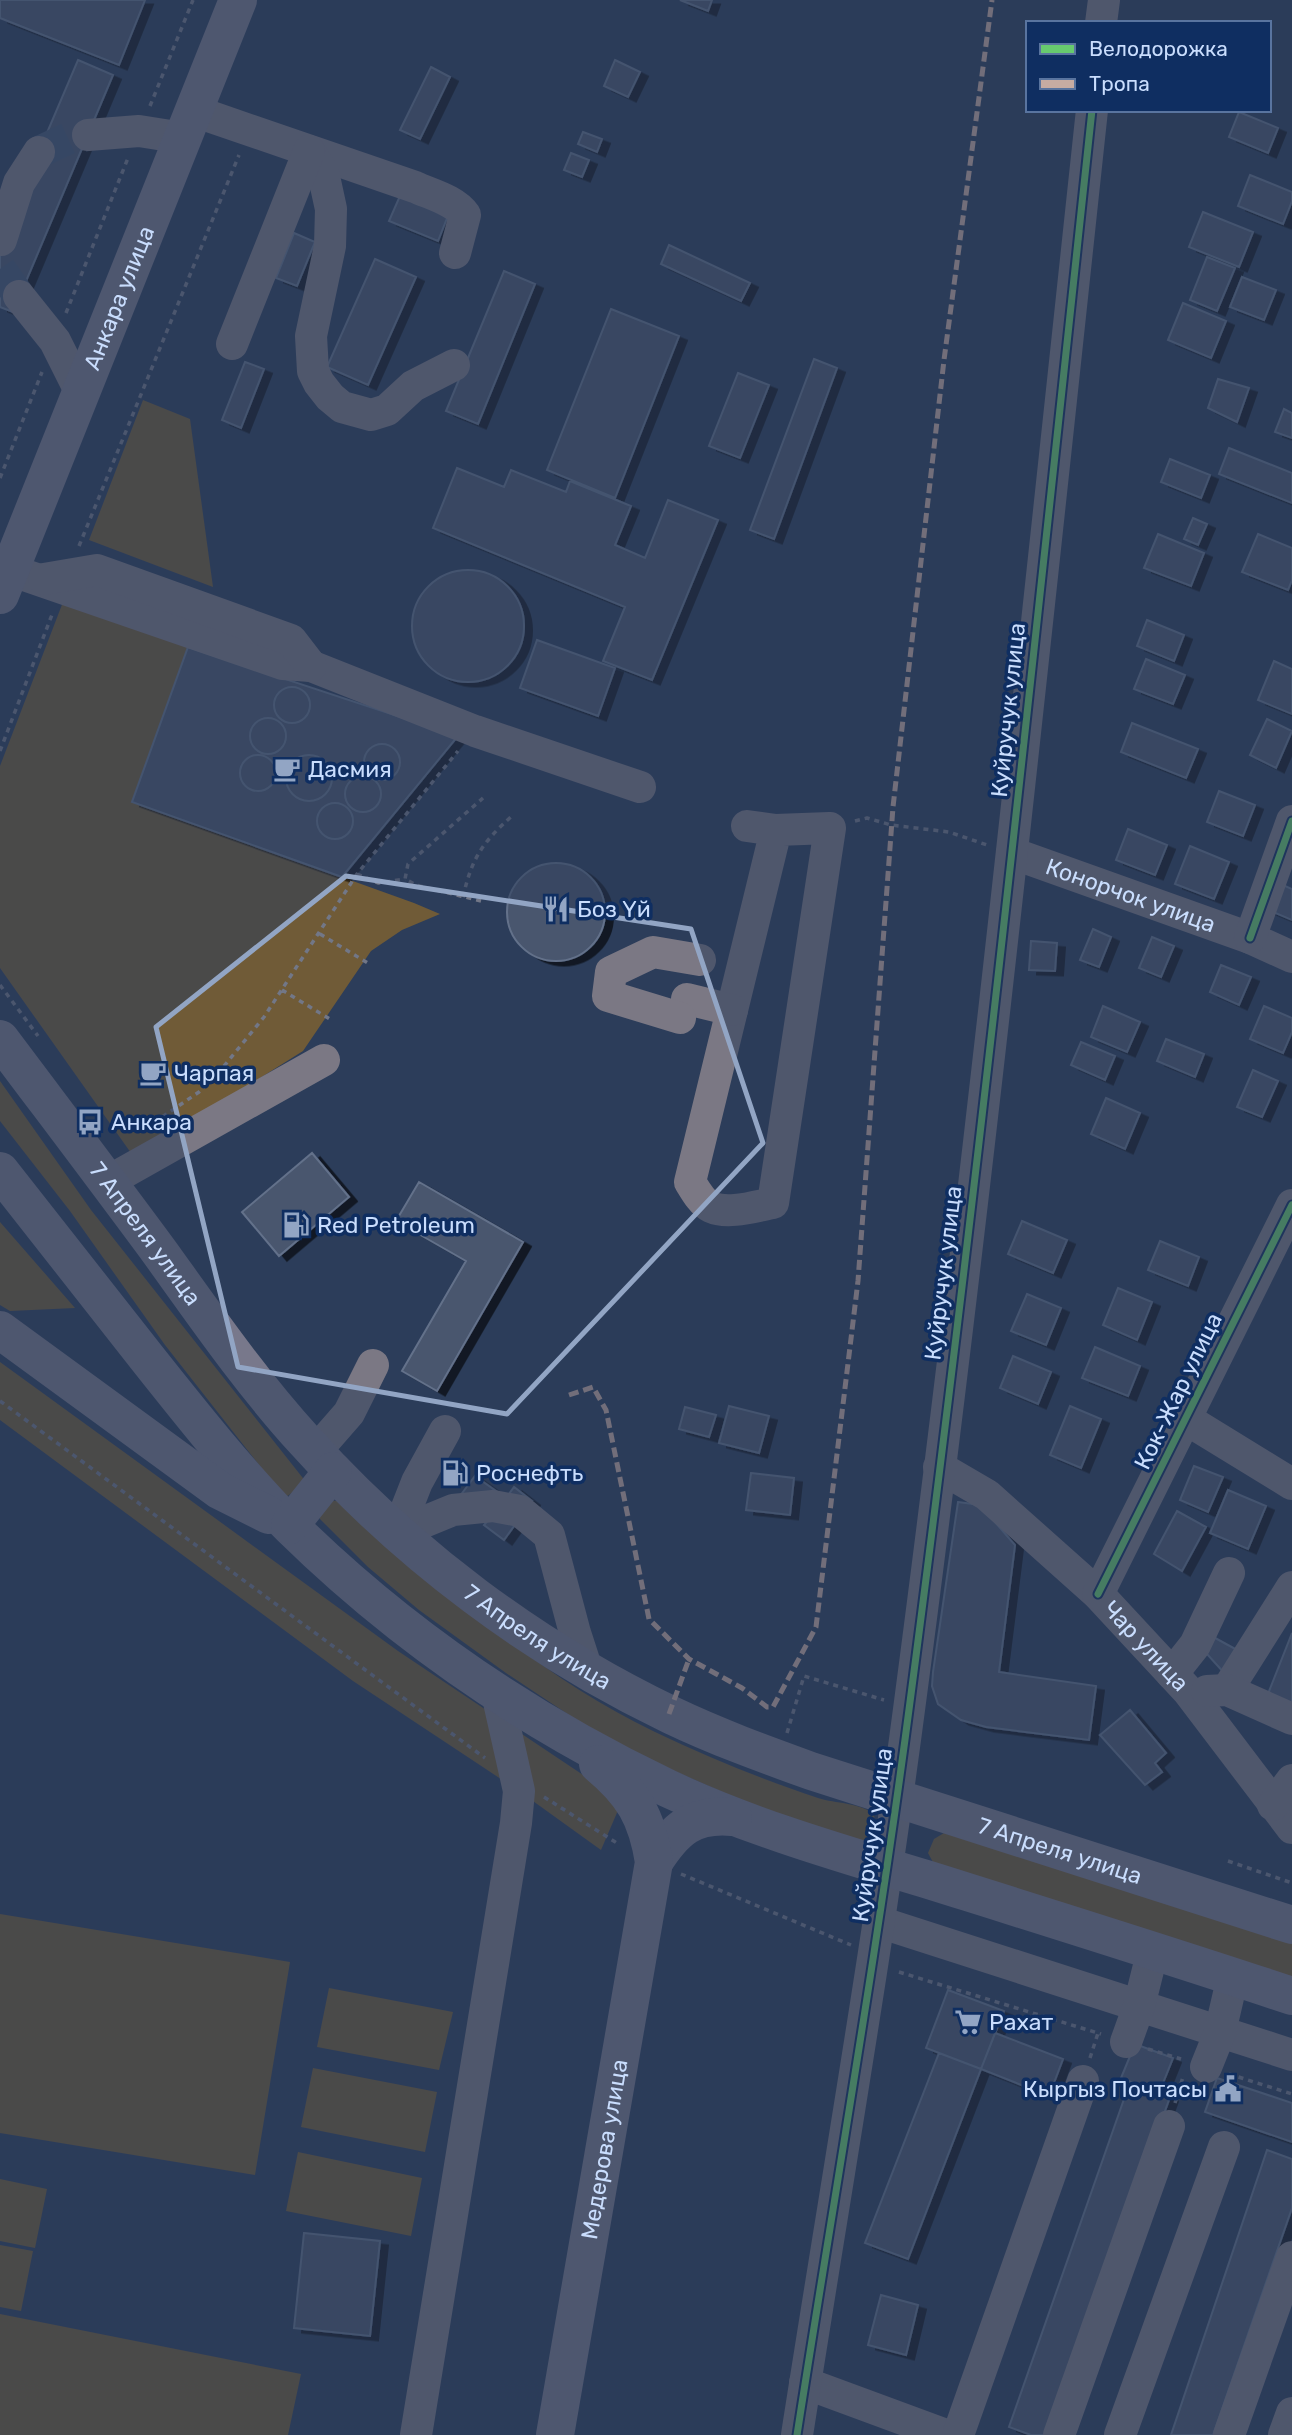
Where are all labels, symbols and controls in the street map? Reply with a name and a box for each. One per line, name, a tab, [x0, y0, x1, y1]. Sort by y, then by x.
legend	[1026, 21, 1271, 112]
text: Велодорожка	[1089, 36, 1228, 61]
text: Тропа	[1089, 71, 1150, 96]
street label: Анкара улица	[77, 222, 160, 374]
street label: Куйручук улица	[985, 621, 1031, 799]
cafe icon: Дасмия	[272, 754, 302, 784]
place label: Дасмия	[308, 755, 392, 783]
street label: Конорчок улица	[1042, 852, 1219, 939]
restaurant icon: Боз Үй	[541, 894, 571, 924]
place label: Боз Үй	[577, 895, 651, 923]
cafe icon: Чарпая	[138, 1058, 168, 1088]
place label: Чарпая	[174, 1059, 254, 1087]
bus stop icon: Анкара	[75, 1107, 105, 1137]
place label: Анкара	[111, 1108, 192, 1136]
street label: 7 Апреля улица	[84, 1157, 207, 1311]
street label: Куйручук улица	[918, 1184, 968, 1362]
fuel station icon: Red Petroleum	[281, 1210, 311, 1240]
place label: Red Petroleum	[317, 1211, 475, 1239]
street label: Кок-Жар улица	[1128, 1308, 1228, 1474]
fuel station icon: Роснефть	[440, 1458, 470, 1488]
place label: Роснефть	[476, 1459, 583, 1487]
street label: 7 Апреля улица	[458, 1579, 616, 1695]
street label: Чар улица	[1097, 1595, 1195, 1697]
street label: Куйручук улица	[846, 1746, 898, 1924]
street label: 7 Апреля улица	[974, 1811, 1145, 1890]
supermarket icon: Рахат	[953, 2007, 983, 2037]
place label: Рахат	[989, 2008, 1054, 2036]
street label: Медерова улица	[575, 2057, 634, 2241]
public building icon: Кыргыз Почтасы	[1213, 2074, 1243, 2104]
place label: Кыргыз Почтасы	[1023, 2075, 1207, 2103]

